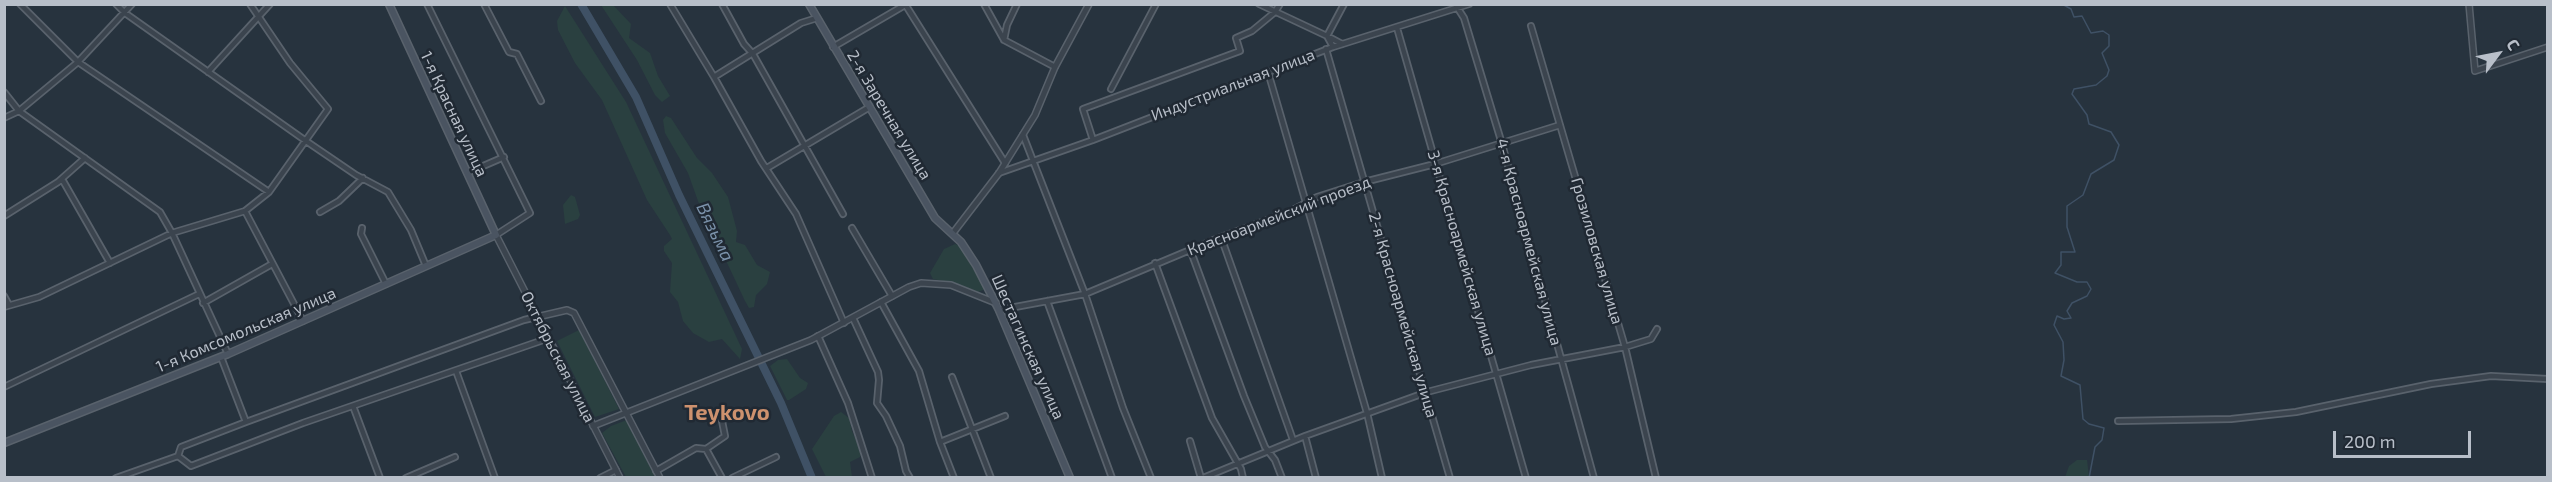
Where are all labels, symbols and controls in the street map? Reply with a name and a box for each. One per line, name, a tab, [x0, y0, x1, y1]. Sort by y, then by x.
north arrow	[2468, 24, 2528, 84]
text: С	[2503, 35, 2524, 53]
street label: Индустриальная улица	[1149, 45, 1317, 125]
street label: 2-я Заречная улица	[843, 47, 935, 183]
street label: 1-я Красная улица	[416, 48, 492, 180]
street label: 4-я Красноармейская улица	[1492, 136, 1566, 348]
street label: 3-я Красноармейская улица	[1423, 148, 1501, 358]
street label: Красноармейский проезд	[1185, 172, 1373, 260]
street label: Грозиловская улица	[1567, 176, 1627, 326]
water label: Вязьма	[692, 199, 738, 265]
street label: 2-я Красноармейская улица	[1364, 210, 1442, 420]
street label: Шестагинская улица	[987, 272, 1069, 422]
street label: 1-я Комсомольская улица	[153, 283, 339, 377]
street label: Октябрьская улица	[517, 288, 599, 426]
district label: Teykovo	[684, 400, 770, 426]
scale bar	[2336, 419, 2474, 457]
text: 200 m	[2344, 430, 2396, 452]

